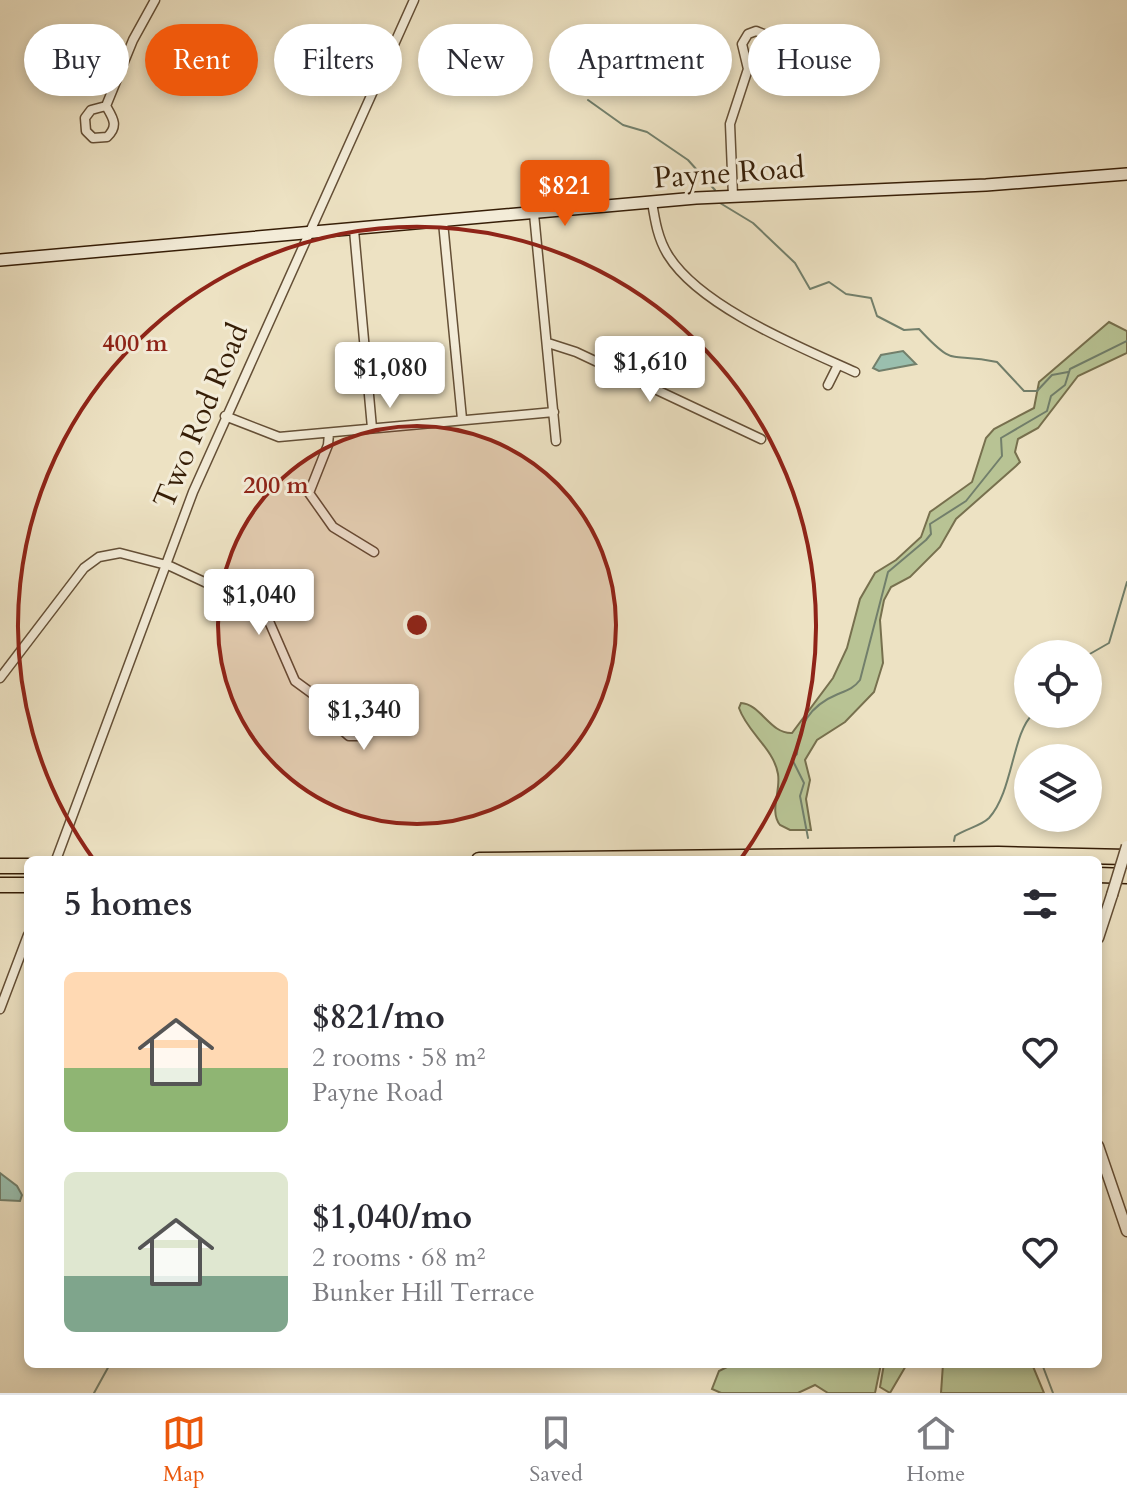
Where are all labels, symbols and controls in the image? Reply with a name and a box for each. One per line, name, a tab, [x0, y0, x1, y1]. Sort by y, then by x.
chip: Buy	[24, 24, 129, 96]
chip: Rent	[145, 24, 258, 96]
chip: Filters	[274, 24, 402, 96]
chip: New	[418, 24, 533, 96]
chip: Apartment	[549, 24, 732, 96]
chip: House	[748, 24, 880, 96]
street label: Payne Road	[652, 147, 806, 199]
pin: $821	[518, 160, 612, 228]
text: $821	[538, 168, 592, 203]
street label: Two Rod Road	[144, 317, 258, 515]
text: 400 m	[102, 327, 169, 360]
pin: $1,610	[585, 336, 715, 404]
pin: $1,080	[325, 342, 455, 410]
text: $1,610	[613, 344, 687, 379]
text: $1,080	[353, 350, 427, 385]
text: 200 m	[243, 469, 310, 502]
pin: $1,040	[194, 569, 324, 637]
text: $1,040	[222, 577, 296, 612]
centre of rings	[403, 611, 431, 639]
map controls	[1014, 640, 1102, 832]
button: locate	[1014, 640, 1102, 728]
pin: $1,340	[299, 684, 429, 752]
text: $1,340	[327, 692, 401, 727]
button: layers	[1014, 744, 1102, 832]
text: 5 homes	[64, 881, 192, 927]
icon: filters	[1018, 882, 1062, 926]
text: $821/mo	[312, 994, 445, 1040]
icon: home	[128, 1004, 224, 1100]
icon: heart	[1018, 1030, 1062, 1074]
text: 2 rooms · 58 m²	[312, 1040, 485, 1075]
text: Payne Road	[312, 1075, 443, 1110]
text: $1,040/mo	[312, 1194, 472, 1240]
icon: home	[128, 1204, 224, 1300]
icon: heart	[1018, 1230, 1062, 1274]
text: 2 rooms · 68 m²	[312, 1240, 485, 1275]
text: Bunker Hill Terrace	[312, 1275, 535, 1310]
tab: Map	[162, 1411, 206, 1489]
tab: Saved	[529, 1411, 583, 1489]
tab: Home	[906, 1411, 965, 1489]

